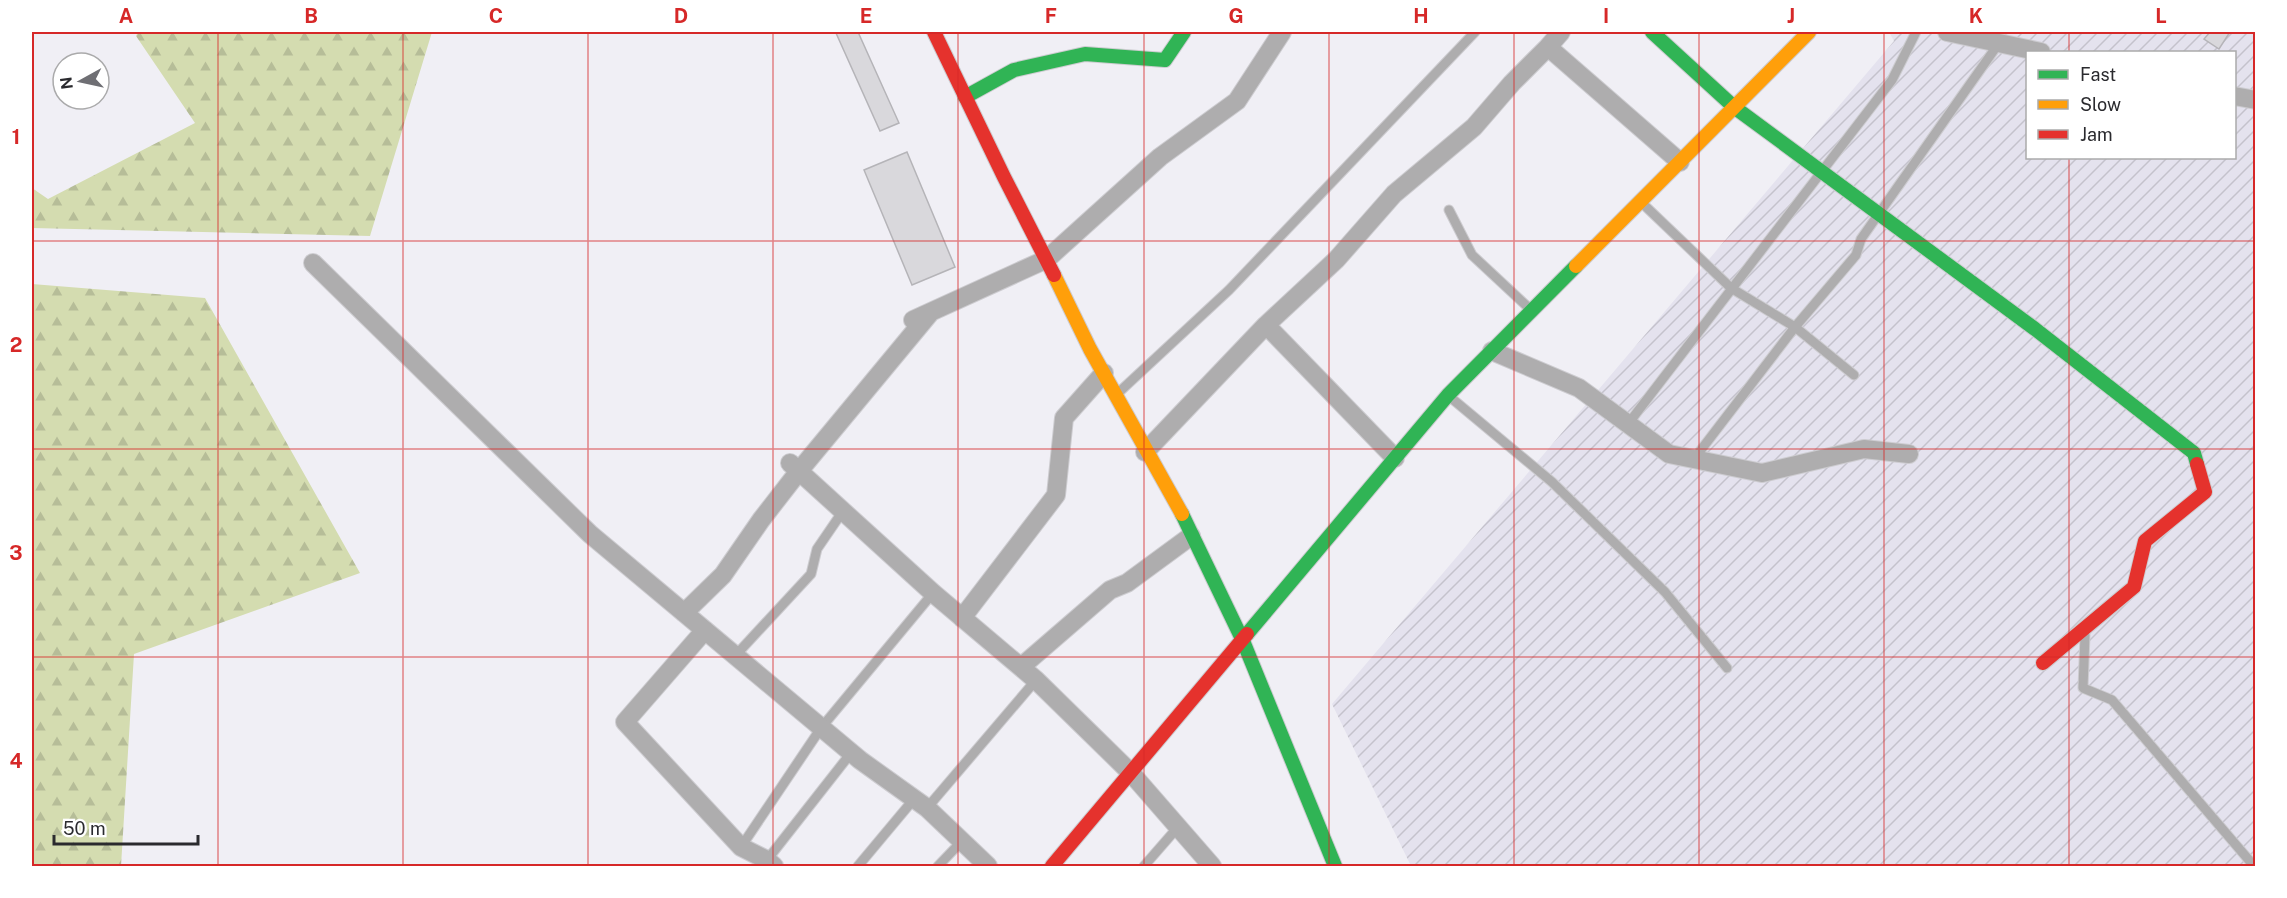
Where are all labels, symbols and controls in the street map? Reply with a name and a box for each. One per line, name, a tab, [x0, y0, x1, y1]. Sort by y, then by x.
text: A	[119, 4, 133, 28]
text: B	[304, 4, 318, 28]
text: C	[489, 4, 503, 28]
text: D	[674, 4, 688, 28]
text: E	[860, 4, 872, 28]
text: F	[1045, 4, 1057, 28]
text: G	[1228, 4, 1244, 28]
text: H	[1413, 4, 1429, 28]
text: I	[1603, 4, 1609, 28]
text: J	[1787, 4, 1795, 28]
text: K	[1969, 4, 1983, 28]
text: L	[2155, 4, 2167, 28]
north arrow	[51, 51, 111, 111]
legend	[2026, 51, 2236, 159]
text: Fast	[2080, 64, 2116, 85]
text: N	[56, 75, 77, 91]
text: Slow	[2080, 94, 2121, 115]
text: Jam	[2080, 124, 2113, 145]
text: 1	[12, 125, 20, 149]
text: 2	[10, 333, 22, 357]
text: 3	[9, 541, 23, 565]
text: 4	[9, 749, 23, 773]
scale bar	[54, 808, 198, 846]
text: 50 m	[63, 818, 106, 839]

